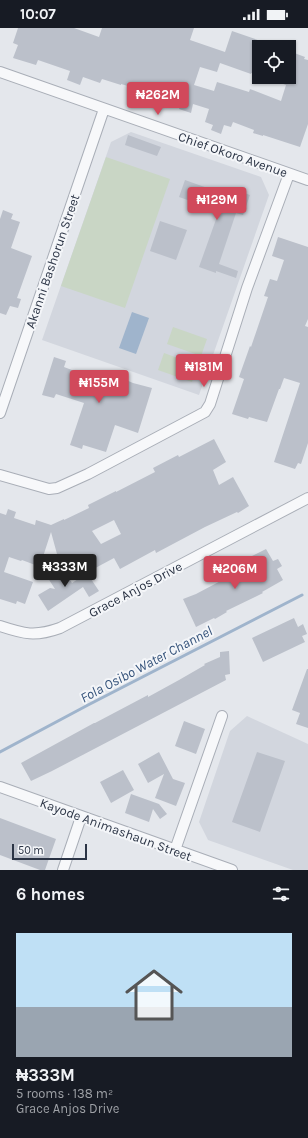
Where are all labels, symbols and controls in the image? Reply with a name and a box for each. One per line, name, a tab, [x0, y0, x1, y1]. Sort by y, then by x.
text: 10:07	[20, 5, 56, 23]
map controls	[252, 40, 296, 84]
button: locate	[252, 40, 296, 84]
pin: ₦262M	[130, 82, 186, 116]
text: ₦262M	[136, 87, 180, 102]
street label: Chief Okoro Avenue	[176, 129, 290, 180]
pin: ₦129M	[189, 187, 245, 221]
street label: Akanni Bashorun Street	[22, 192, 83, 330]
text: ₦129M	[196, 192, 238, 207]
pin: ₦181M	[176, 354, 232, 388]
text: ₦181M	[185, 359, 223, 374]
pin: ₦155M	[71, 370, 127, 404]
text: ₦155M	[79, 375, 119, 390]
pin: ₦333M	[37, 554, 93, 588]
pin: ₦206M	[207, 556, 263, 590]
street label: Grace Anjos Drive	[86, 558, 185, 620]
text: ₦333M	[42, 559, 88, 574]
text: ₦206M	[213, 561, 257, 576]
water label: Fola Osibo Water Channel	[77, 622, 216, 706]
street label: Kayode Animashaun Street	[38, 795, 194, 864]
scale bar	[12, 842, 87, 861]
text: 50 m	[18, 844, 44, 857]
icon: filters	[270, 883, 292, 905]
text: 6 homes	[16, 884, 85, 904]
icon: home	[118, 959, 190, 1031]
text: ₦333M	[16, 1065, 75, 1085]
text: 5 rooms · 138 m²	[16, 1086, 113, 1101]
text: Grace Anjos Drive	[16, 1101, 119, 1116]

